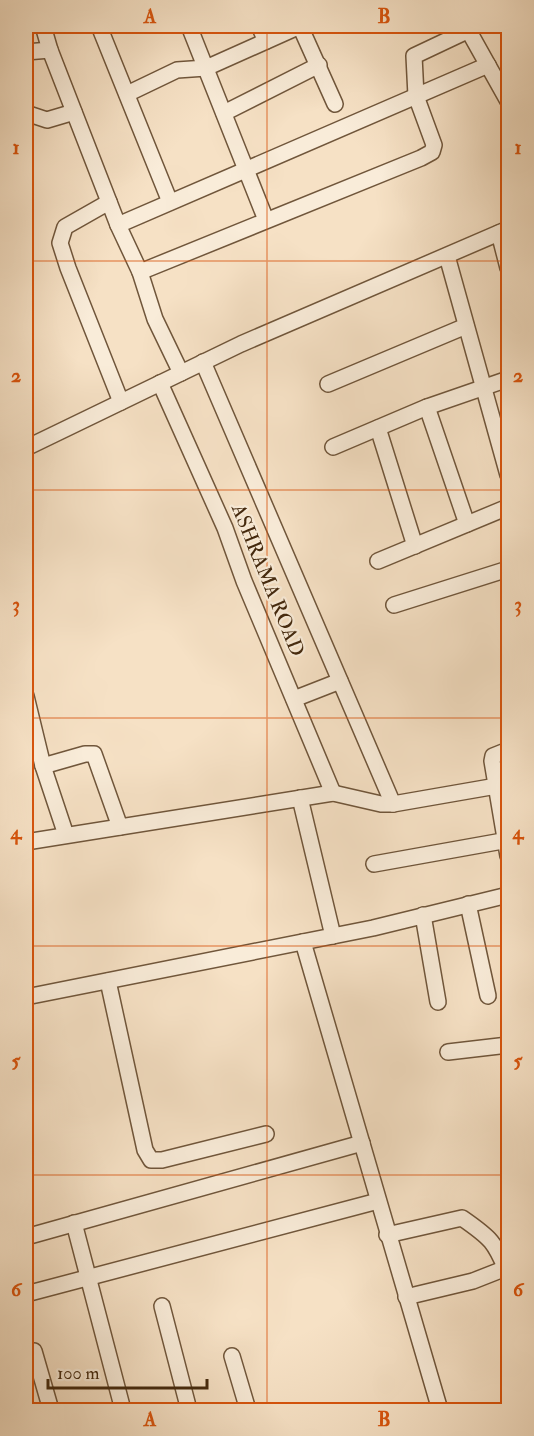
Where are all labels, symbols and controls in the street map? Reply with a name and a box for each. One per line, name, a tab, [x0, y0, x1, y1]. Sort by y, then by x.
text: A	[143, 4, 157, 29]
text: B	[377, 4, 391, 29]
text: 1	[12, 135, 20, 160]
text: 1	[514, 135, 522, 160]
text: 2	[11, 363, 21, 388]
text: 2	[513, 363, 523, 388]
street label: ASHRAMA ROAD	[226, 499, 310, 660]
text: 3	[12, 592, 20, 617]
text: 3	[514, 592, 522, 617]
text: 4	[10, 820, 23, 845]
text: 4	[512, 820, 525, 845]
text: 5	[12, 1048, 22, 1073]
text: 5	[514, 1048, 524, 1073]
text: 6	[11, 1277, 23, 1302]
text: 6	[513, 1277, 525, 1302]
scale bar	[48, 1352, 207, 1390]
text: 100 m	[57, 1362, 100, 1385]
text: A	[143, 1407, 157, 1432]
text: B	[377, 1407, 391, 1432]

